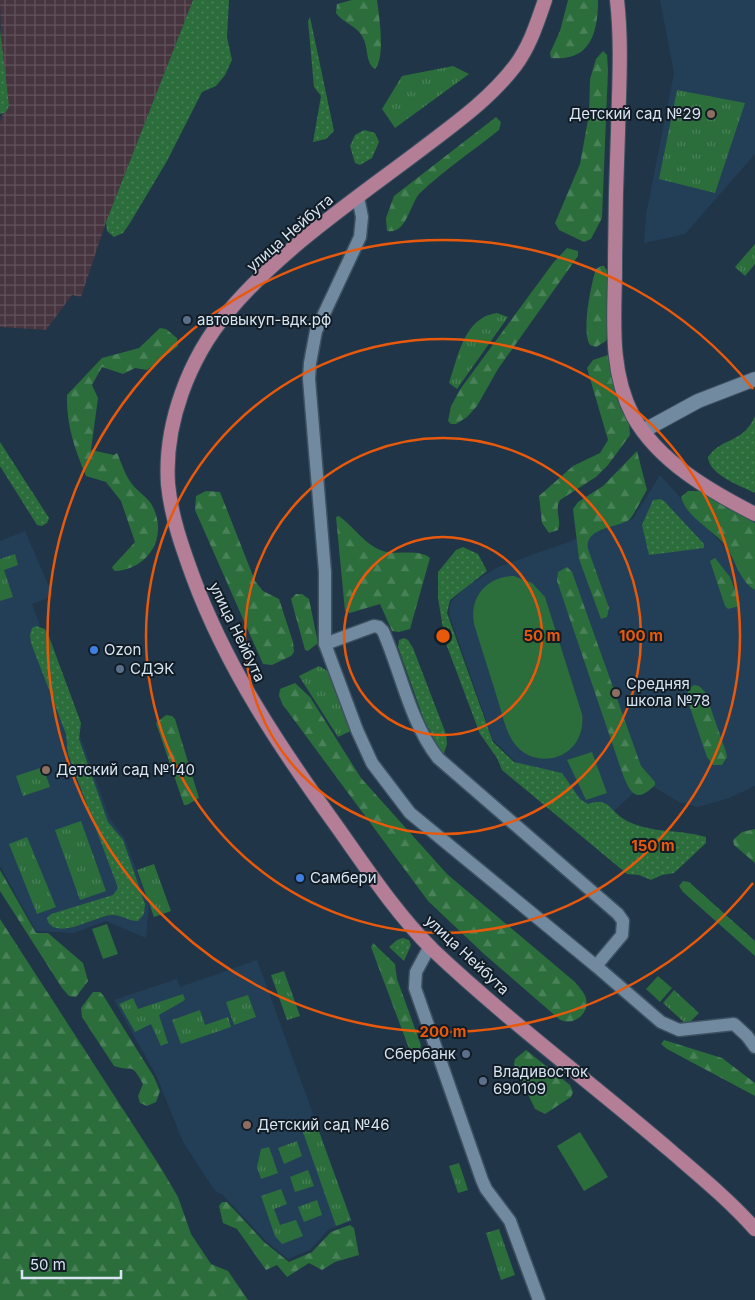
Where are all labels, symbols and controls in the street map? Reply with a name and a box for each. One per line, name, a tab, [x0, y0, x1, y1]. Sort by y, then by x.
place label: Детский сад №29	[569, 104, 701, 123]
marker: Детский сад №29	[705, 108, 717, 120]
street label: улица Нейбута	[242, 190, 337, 275]
place label: автовыкуп-вдк.рф	[197, 310, 331, 329]
marker: автовыкуп-вдк.рф	[181, 314, 193, 326]
street label: улица Нейбута	[205, 579, 270, 685]
text: 50 m	[524, 626, 560, 645]
text: 100 m	[619, 626, 663, 645]
centre of rings	[434, 627, 452, 645]
place label: Ozon	[104, 640, 141, 659]
marker: Ozon	[88, 644, 100, 656]
place label: СДЭК	[130, 659, 174, 678]
marker: СДЭК	[114, 663, 126, 675]
place label: Средняя школа №78	[626, 674, 710, 710]
marker: Средняя школа №78	[610, 687, 622, 699]
place label: Детский сад №140	[56, 760, 195, 779]
marker: Детский сад №140	[40, 764, 52, 776]
text: 150 m	[631, 836, 675, 855]
place label: Самбери	[310, 868, 377, 887]
marker: Самбери	[294, 872, 306, 884]
street label: улица Нейбута	[421, 911, 514, 999]
text: 200 m	[420, 1022, 466, 1041]
place label: Сбербанк	[384, 1044, 456, 1063]
marker: Сбербанк	[460, 1048, 472, 1060]
place label: Владивосток 690109	[493, 1062, 588, 1098]
marker: Владивосток 690109	[477, 1075, 489, 1087]
place label: Детский сад №46	[257, 1115, 390, 1134]
marker: Детский сад №46	[241, 1119, 253, 1131]
scale bar	[22, 1248, 121, 1280]
text: 50 m	[30, 1255, 66, 1274]

